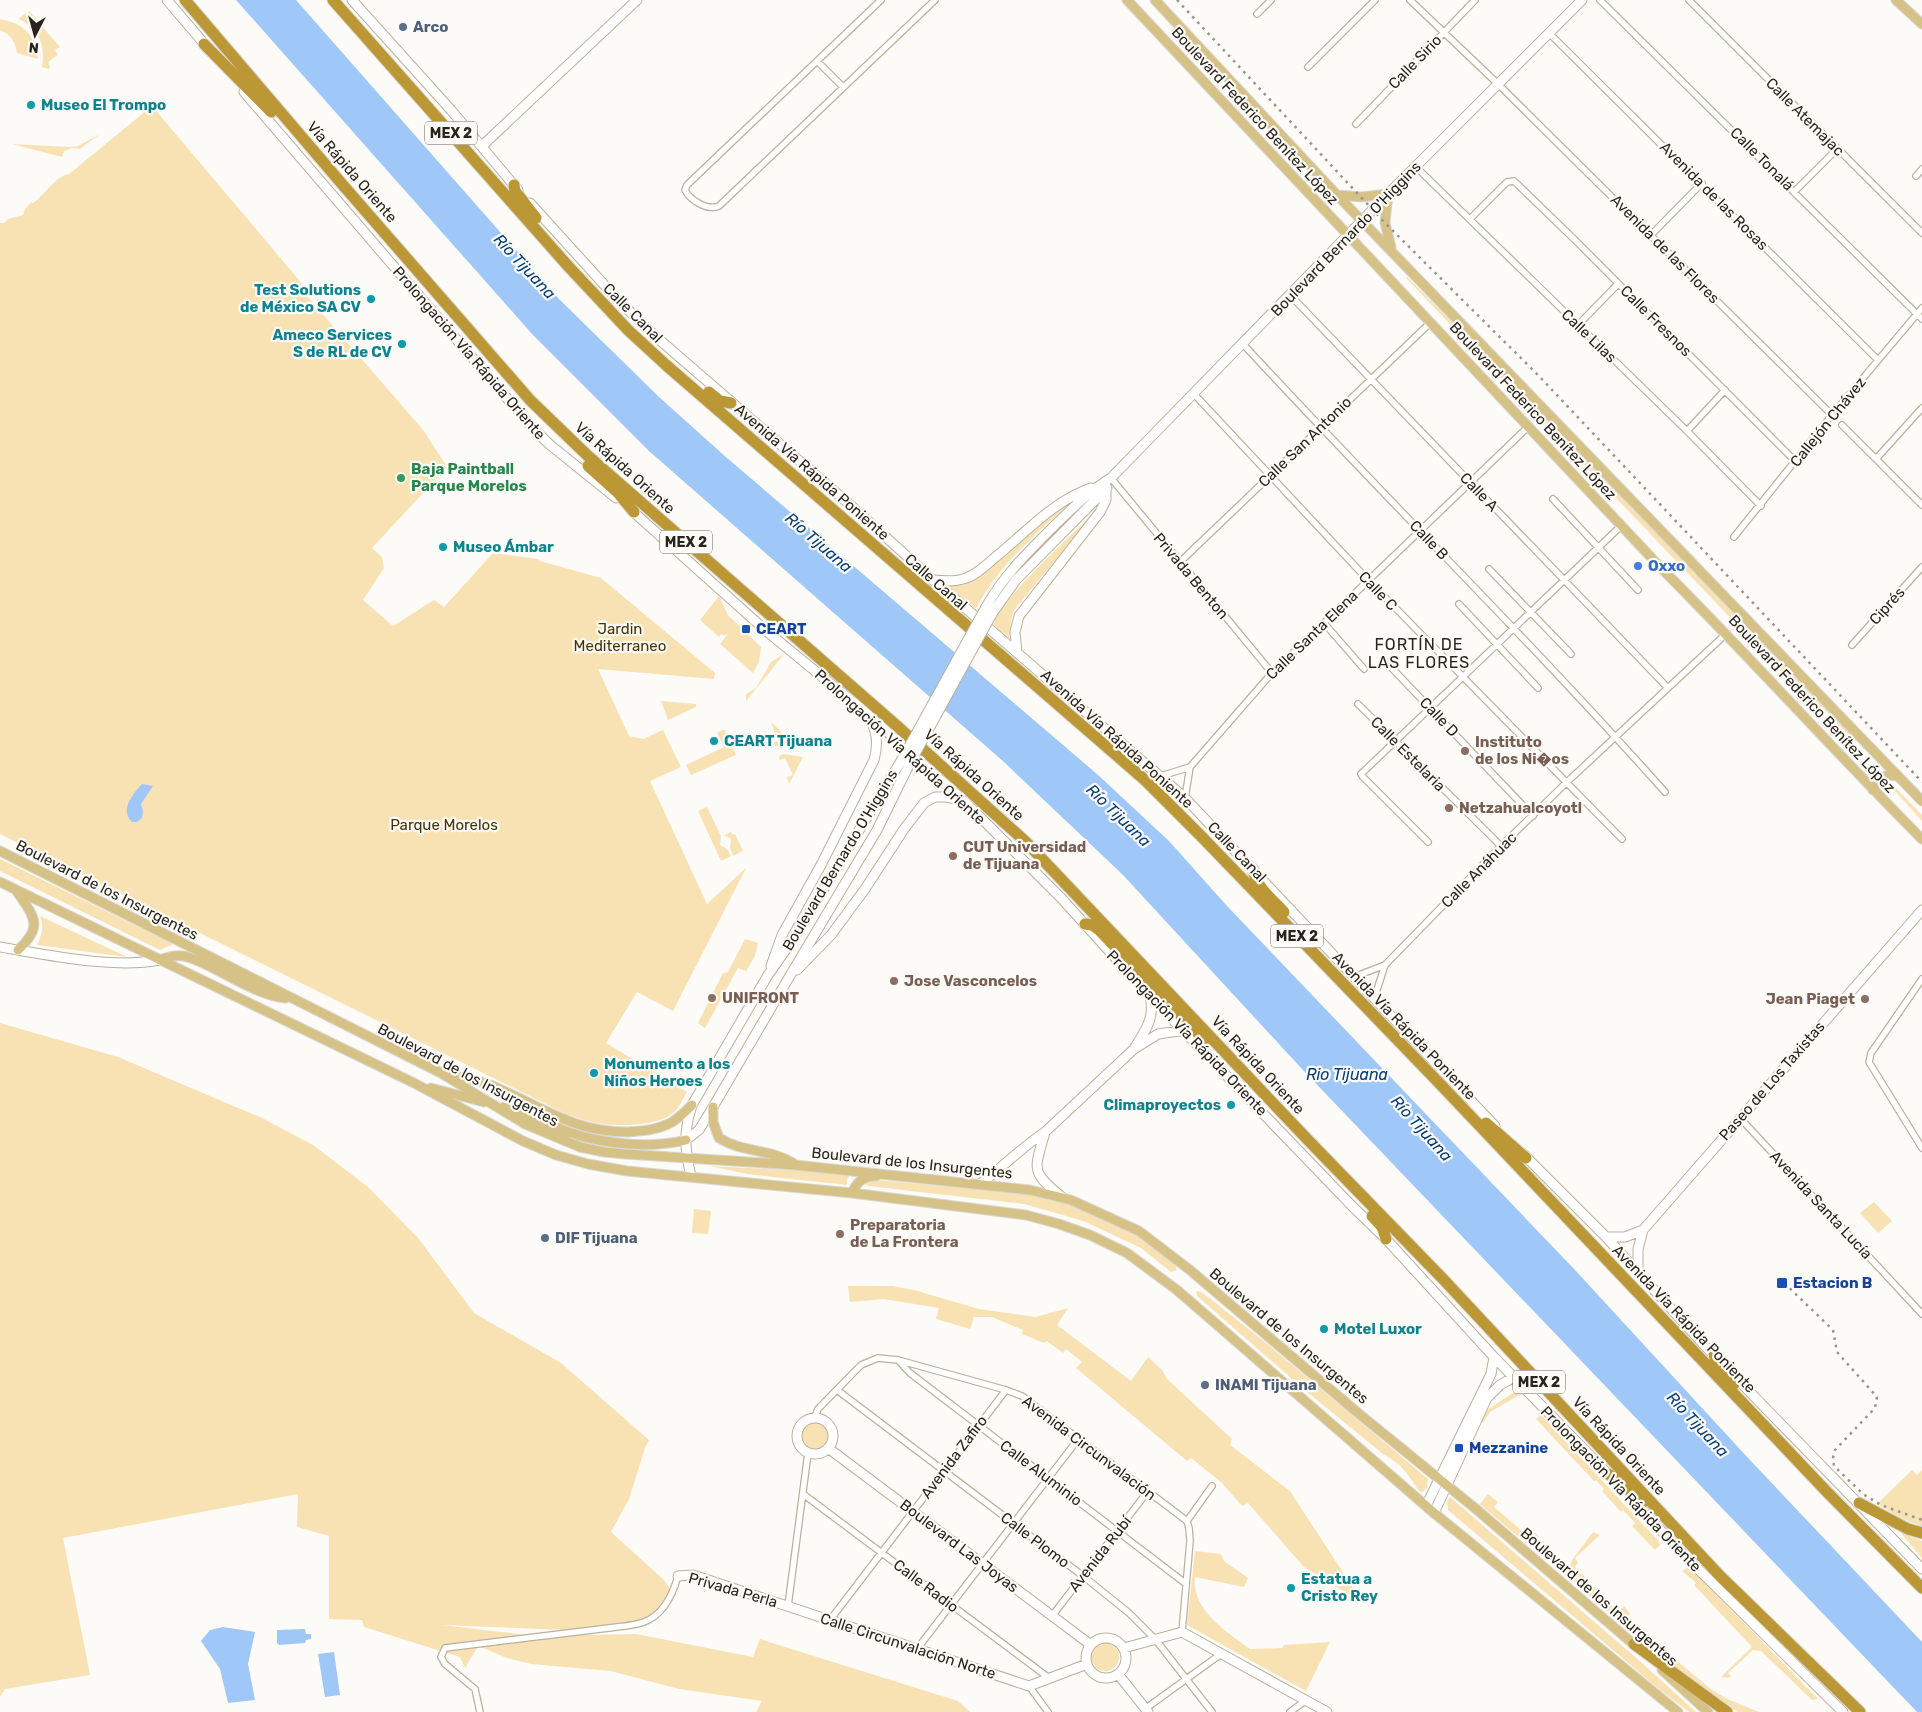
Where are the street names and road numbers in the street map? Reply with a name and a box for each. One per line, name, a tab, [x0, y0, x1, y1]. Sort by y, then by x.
street label: Boulevard Federico Benítez López	[1168, 23, 1343, 209]
street label: Calle Sirio	[1385, 31, 1445, 93]
street label: Calle Atemajac	[1762, 74, 1848, 160]
street label: Vía Rápida Oriente	[303, 118, 401, 226]
road number: MEX 2	[425, 122, 477, 144]
street label: Calle Tonalá	[1726, 123, 1798, 195]
street label: Avenida de las Rosas	[1656, 138, 1772, 254]
street label: Boulevard Bernardo O'Higgins	[1267, 158, 1425, 320]
street label: Avenida de las Flores	[1607, 191, 1723, 307]
street label: Prolongación Vía Rápida Oriente	[389, 263, 549, 443]
street label: Calle Canal	[599, 279, 667, 347]
street label: Calle Fresnos	[1617, 282, 1696, 361]
street label: Calle Lilas	[1558, 305, 1620, 367]
street label: Boulevard Federico Benítez López	[1446, 318, 1621, 504]
street label: Callejón Chávez	[1786, 373, 1870, 471]
street label: Calle San Antonio	[1255, 393, 1355, 491]
street label: Avenida Vía Rápida Poniente	[731, 400, 893, 544]
street label: Vía Rápida Oriente	[571, 418, 679, 518]
street label: Calle A	[1456, 469, 1502, 515]
street label: Calle B	[1406, 517, 1452, 563]
street label: Privada Benton	[1150, 529, 1232, 623]
road number: MEX 2	[660, 530, 712, 554]
street label: Calle Canal	[901, 550, 971, 614]
street label: Calle C	[1355, 568, 1401, 614]
street label: Ciprés	[1866, 583, 1909, 628]
street label: Calle Santa Elena	[1262, 587, 1362, 683]
street label: Boulevard Federico Benítez López	[1725, 611, 1900, 797]
street label: Prolongación Vía Rápida Oriente	[811, 665, 989, 829]
street label: Avenida Vía Rápida Poniente	[1037, 666, 1197, 812]
street label: Calle D	[1416, 693, 1462, 741]
street label: Calle Estelaria	[1367, 713, 1449, 795]
street label: Vía Rápida Oriente	[920, 725, 1028, 825]
street label: Boulevard Bernardo O'Higgins	[779, 766, 901, 954]
street label: Calle Canal	[1204, 818, 1270, 886]
street label: Calle Anáhuac	[1437, 828, 1521, 912]
street label: Boulevard de los Insurgentes	[13, 836, 201, 944]
road number: MEX 2	[1271, 924, 1323, 948]
street label: Prolongación Vía Rápida Oriente	[1103, 946, 1271, 1120]
street label: Avenida Vía Rápida Poniente	[1329, 948, 1479, 1104]
street label: Vía Rápida Oriente	[1208, 1012, 1308, 1118]
street label: Paseo de Los Taxistas	[1715, 1018, 1829, 1144]
street label: Boulevard de los Insurgentes	[375, 1020, 562, 1131]
street label: Boulevard de los Insurgentes	[811, 1143, 1014, 1183]
street label: Avenida Santa Lucía	[1766, 1147, 1876, 1263]
street label: Avenida Vía Rápida Poniente	[1609, 1241, 1759, 1397]
street label: Boulevard de los Insurgentes	[1206, 1264, 1372, 1408]
road number: MEX 2	[1513, 1370, 1565, 1394]
street label: Avenida Circunvalación	[1019, 1392, 1159, 1504]
street label: Vía Rápida Oriente	[1569, 1393, 1669, 1499]
street label: Prolongación Vía Rápida Oriente	[1537, 1402, 1705, 1576]
street label: Avenida Zafiro	[917, 1412, 991, 1502]
street label: Calle Aluminio	[996, 1436, 1086, 1510]
street label: Boulevard Las Joyas	[896, 1496, 1022, 1597]
street label: Calle Plomo	[997, 1508, 1073, 1572]
street label: Avenida Rubí	[1065, 1512, 1136, 1595]
street label: Boulevard de los Insurgentes	[1517, 1524, 1681, 1670]
street label: Calle Radio	[890, 1556, 962, 1616]
street label: Privada Perla	[686, 1569, 780, 1611]
street label: Calle Circunvalación Norte	[818, 1609, 998, 1683]

